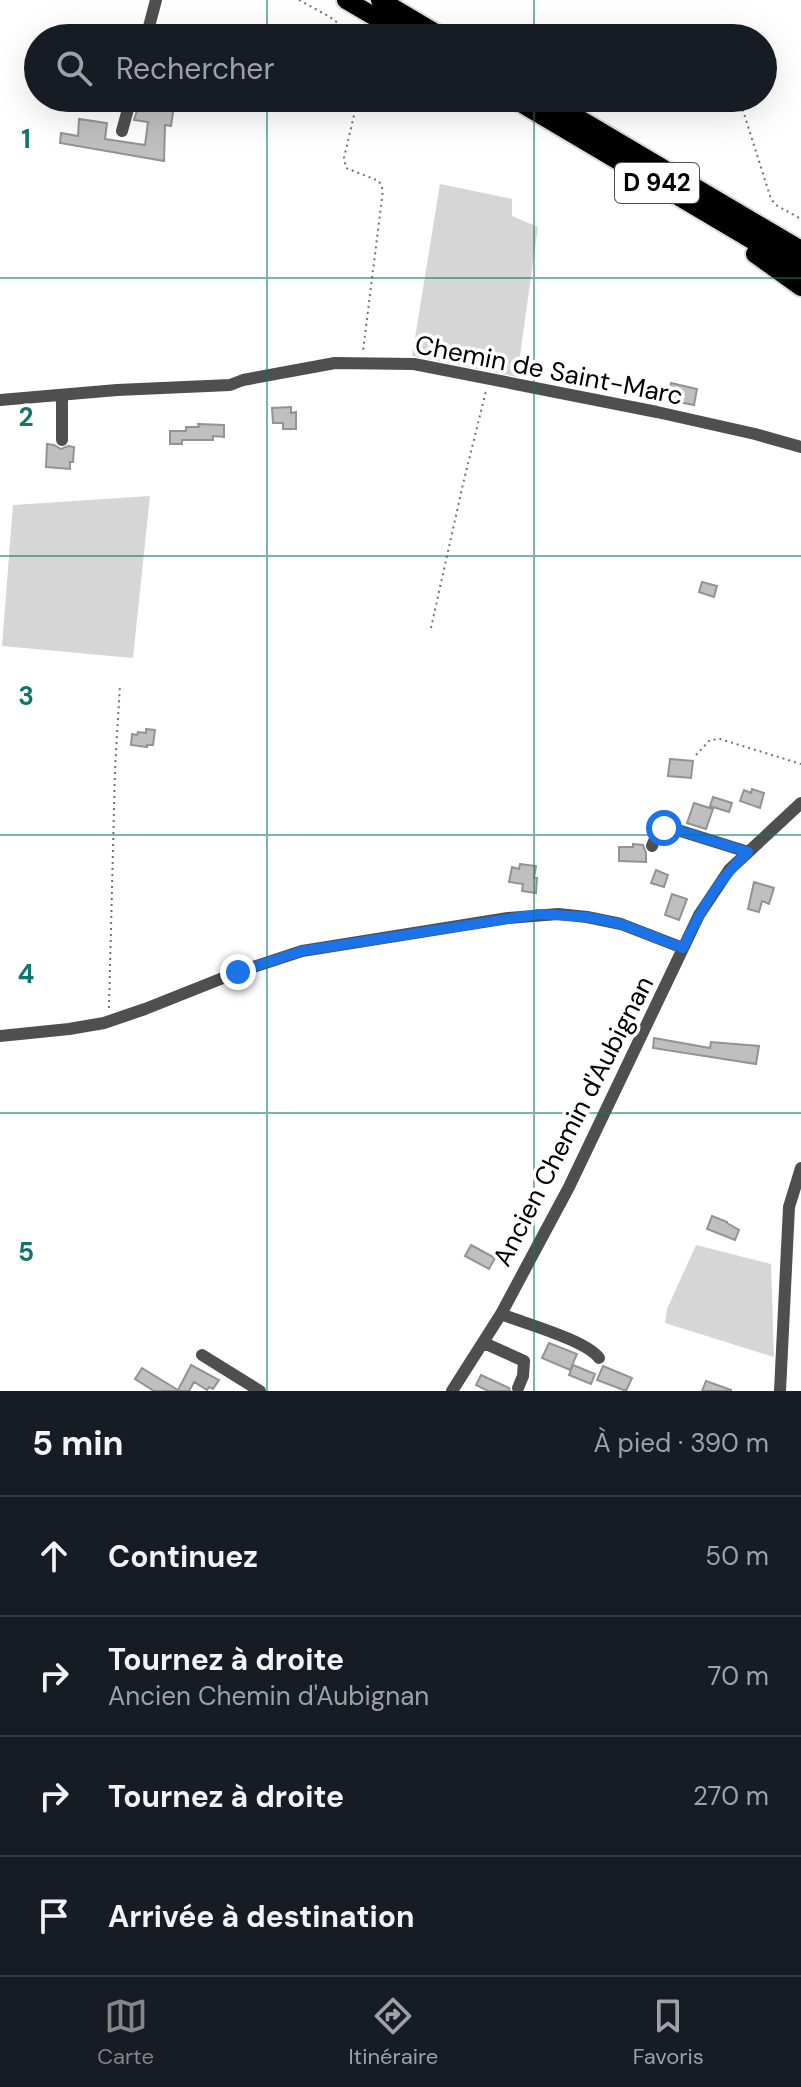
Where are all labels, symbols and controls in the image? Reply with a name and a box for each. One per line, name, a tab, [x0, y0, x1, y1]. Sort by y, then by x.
search box	[24, 24, 777, 112]
icon: search	[52, 46, 96, 90]
text: Rechercher	[116, 49, 275, 88]
text: 1	[21, 122, 31, 156]
road number: D 942	[615, 163, 699, 203]
street label: Chemin de Saint-Marc	[412, 327, 686, 413]
text: 2	[18, 400, 34, 434]
text: 3	[18, 679, 34, 713]
route start	[646, 810, 682, 846]
route end	[220, 954, 256, 990]
text: 4	[18, 957, 34, 991]
street label: Ancien Chemin d'Aubignan	[485, 970, 661, 1272]
text: 5	[18, 1235, 34, 1269]
text: 5 min	[32, 1421, 123, 1466]
text: À pied · 390 m	[593, 1426, 769, 1460]
icon: ahead	[32, 1534, 76, 1578]
text: Continuez	[108, 1537, 258, 1576]
text: 50 m	[705, 1539, 769, 1573]
text: Tournez à droite	[108, 1640, 344, 1679]
icon: right	[32, 1654, 76, 1698]
text: 70 m	[708, 1659, 769, 1693]
text: Ancien Chemin d'Aubignan	[108, 1679, 429, 1713]
icon: right	[32, 1774, 76, 1818]
text: Tournez à droite	[108, 1777, 344, 1816]
text: 270 m	[693, 1779, 769, 1813]
icon: arrive	[32, 1894, 76, 1938]
text: Arrivée à destination	[108, 1897, 414, 1936]
tab: Carte	[97, 1994, 154, 2071]
tab: Itinéraire	[348, 1994, 438, 2071]
tab: Favoris	[633, 1994, 704, 2071]

